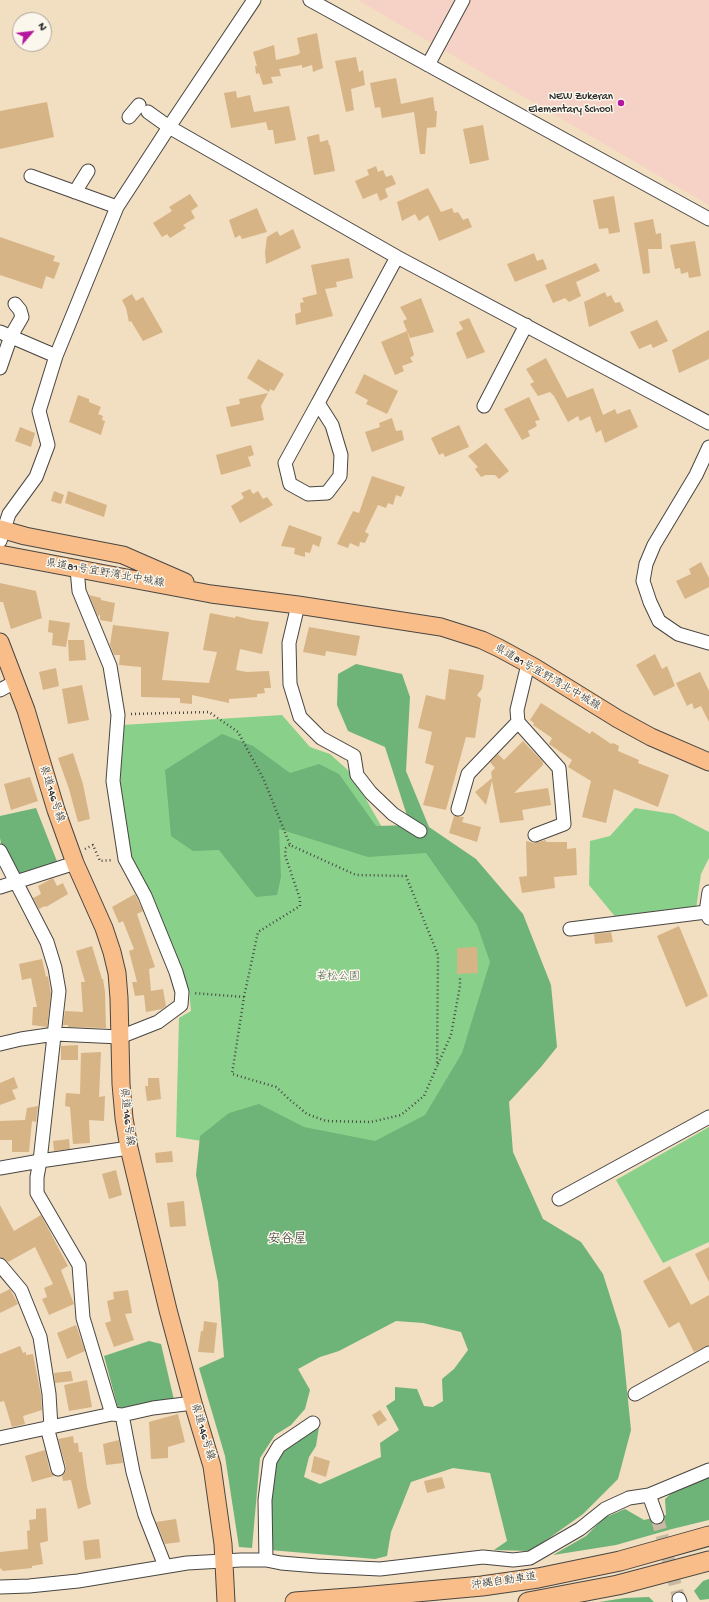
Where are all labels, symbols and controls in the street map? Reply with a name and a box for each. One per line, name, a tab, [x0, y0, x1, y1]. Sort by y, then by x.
north arrow	[12, 12, 52, 52]
text: N	[35, 21, 49, 33]
place label: NEW Zukeran Elementary School	[528, 90, 613, 116]
marker: NEW Zukeran Elementary School	[616, 98, 626, 108]
street label: 県道81号宜野湾北中城線	[45, 557, 165, 591]
street label: 県道81号宜野湾北中城線	[492, 642, 602, 714]
street label: 県道146号線	[36, 764, 66, 824]
park label: 若松公園	[316, 970, 360, 984]
street label: 県道146号線	[116, 1087, 136, 1147]
district label: 安谷屋	[268, 1232, 306, 1248]
street label: 県道146号線	[187, 1402, 217, 1462]
street label: 沖縄自動車道	[470, 1571, 538, 1593]

